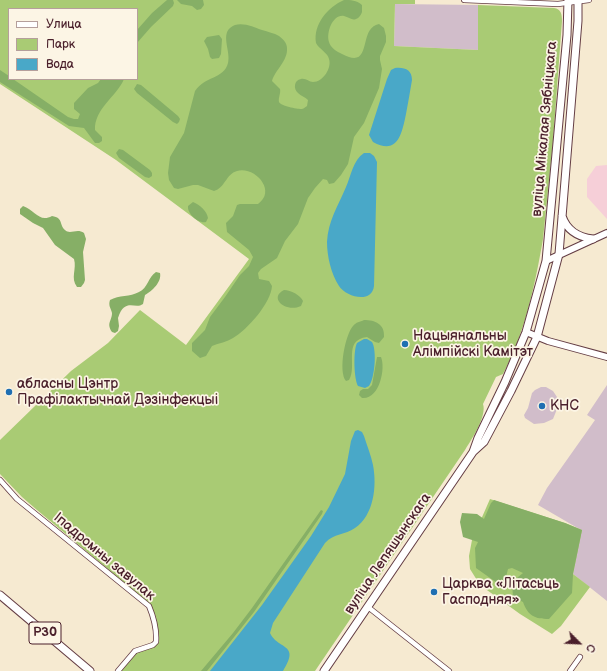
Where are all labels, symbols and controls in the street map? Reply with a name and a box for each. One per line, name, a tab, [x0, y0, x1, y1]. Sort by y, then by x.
legend	[8, 8, 138, 80]
text: Улица	[46, 17, 82, 32]
text: Парк	[46, 37, 75, 52]
street label: вуліца Мікалая Зябніцкага	[529, 41, 561, 217]
text: Вода	[46, 57, 74, 72]
place label: Нацыянальны Алімпійскі Камітэт	[413, 328, 533, 360]
marker: Нацыянальны Алімпійскі Камітэт	[400, 339, 410, 349]
place label: абласны Цэнтр Прафілактычнай Дэзінфекцыі	[17, 376, 218, 408]
marker: абласны Цэнтр Прафілактычнай Дэзінфекцыі	[4, 387, 14, 397]
place label: КНС	[550, 398, 579, 414]
marker: КНС	[537, 401, 547, 411]
street label: вуліца Лепяшынскага	[341, 490, 435, 618]
street label: Іпадромны завулак	[50, 510, 158, 604]
place label: Царква «Літасьць Гасподняя»	[442, 576, 559, 608]
marker: Царква «Літасьць Гасподняя»	[429, 587, 439, 597]
road number: Р30	[29, 622, 61, 644]
north arrow	[559, 623, 599, 663]
text: С	[583, 642, 598, 654]

